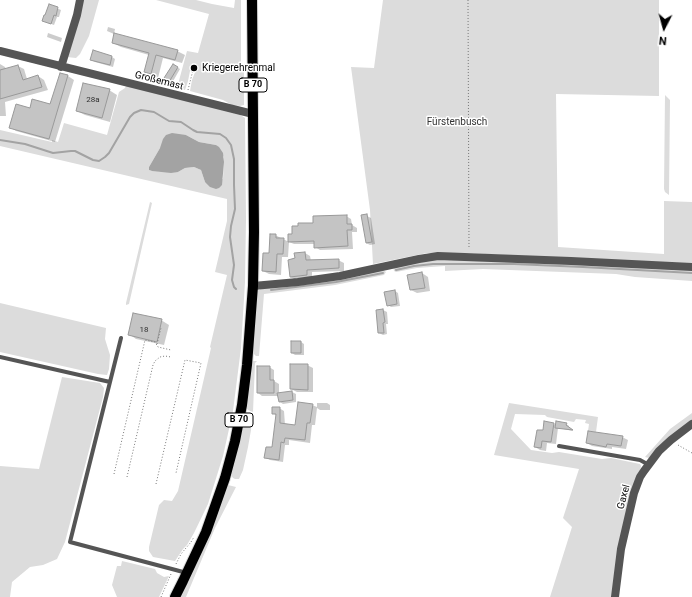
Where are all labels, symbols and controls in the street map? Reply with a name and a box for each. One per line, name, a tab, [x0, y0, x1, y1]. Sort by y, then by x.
north arrow	[644, 8, 684, 48]
text: N	[658, 34, 667, 47]
place label: Kriegerehrenmal	[202, 62, 275, 74]
marker: Kriegerehrenmal	[189, 63, 199, 73]
street label: Großemast	[133, 69, 185, 93]
road number: B 70	[239, 78, 267, 92]
house number: 28a	[86, 95, 100, 105]
park label: Fürstenbusch	[427, 116, 487, 128]
house number: 18	[140, 325, 148, 335]
road number: B 70	[225, 413, 253, 427]
street label: Gaxel	[615, 483, 633, 511]

